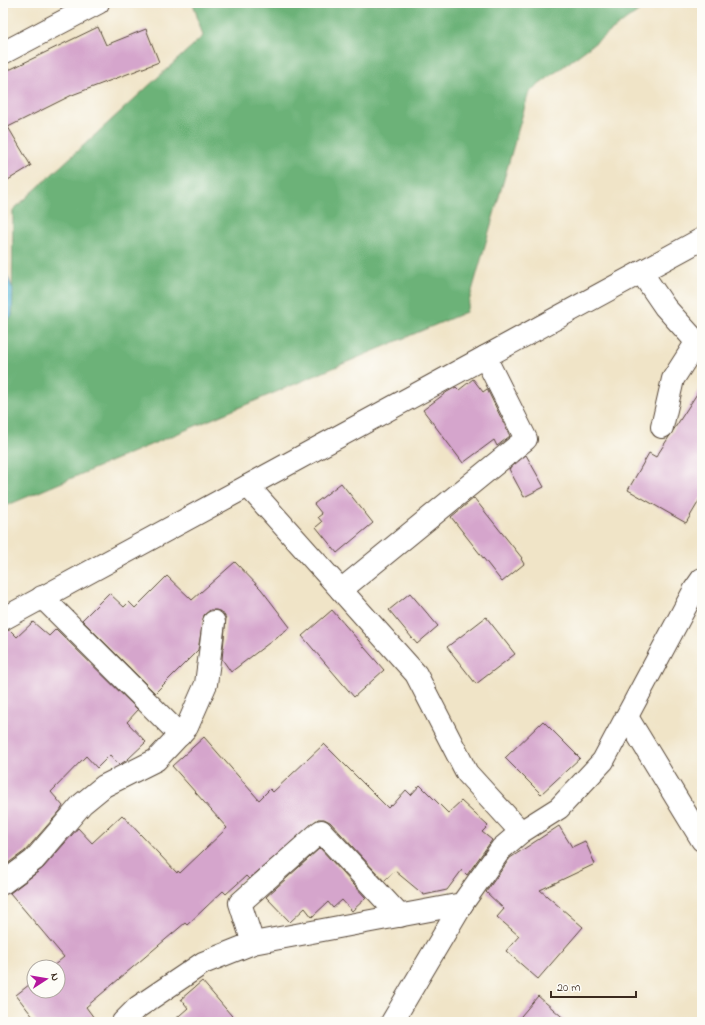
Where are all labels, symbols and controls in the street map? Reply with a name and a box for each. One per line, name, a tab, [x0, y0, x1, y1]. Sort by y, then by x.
north arrow	[26, 959, 66, 999]
text: N	[46, 972, 63, 982]
scale bar	[551, 973, 636, 999]
text: 20 m	[557, 979, 580, 997]

